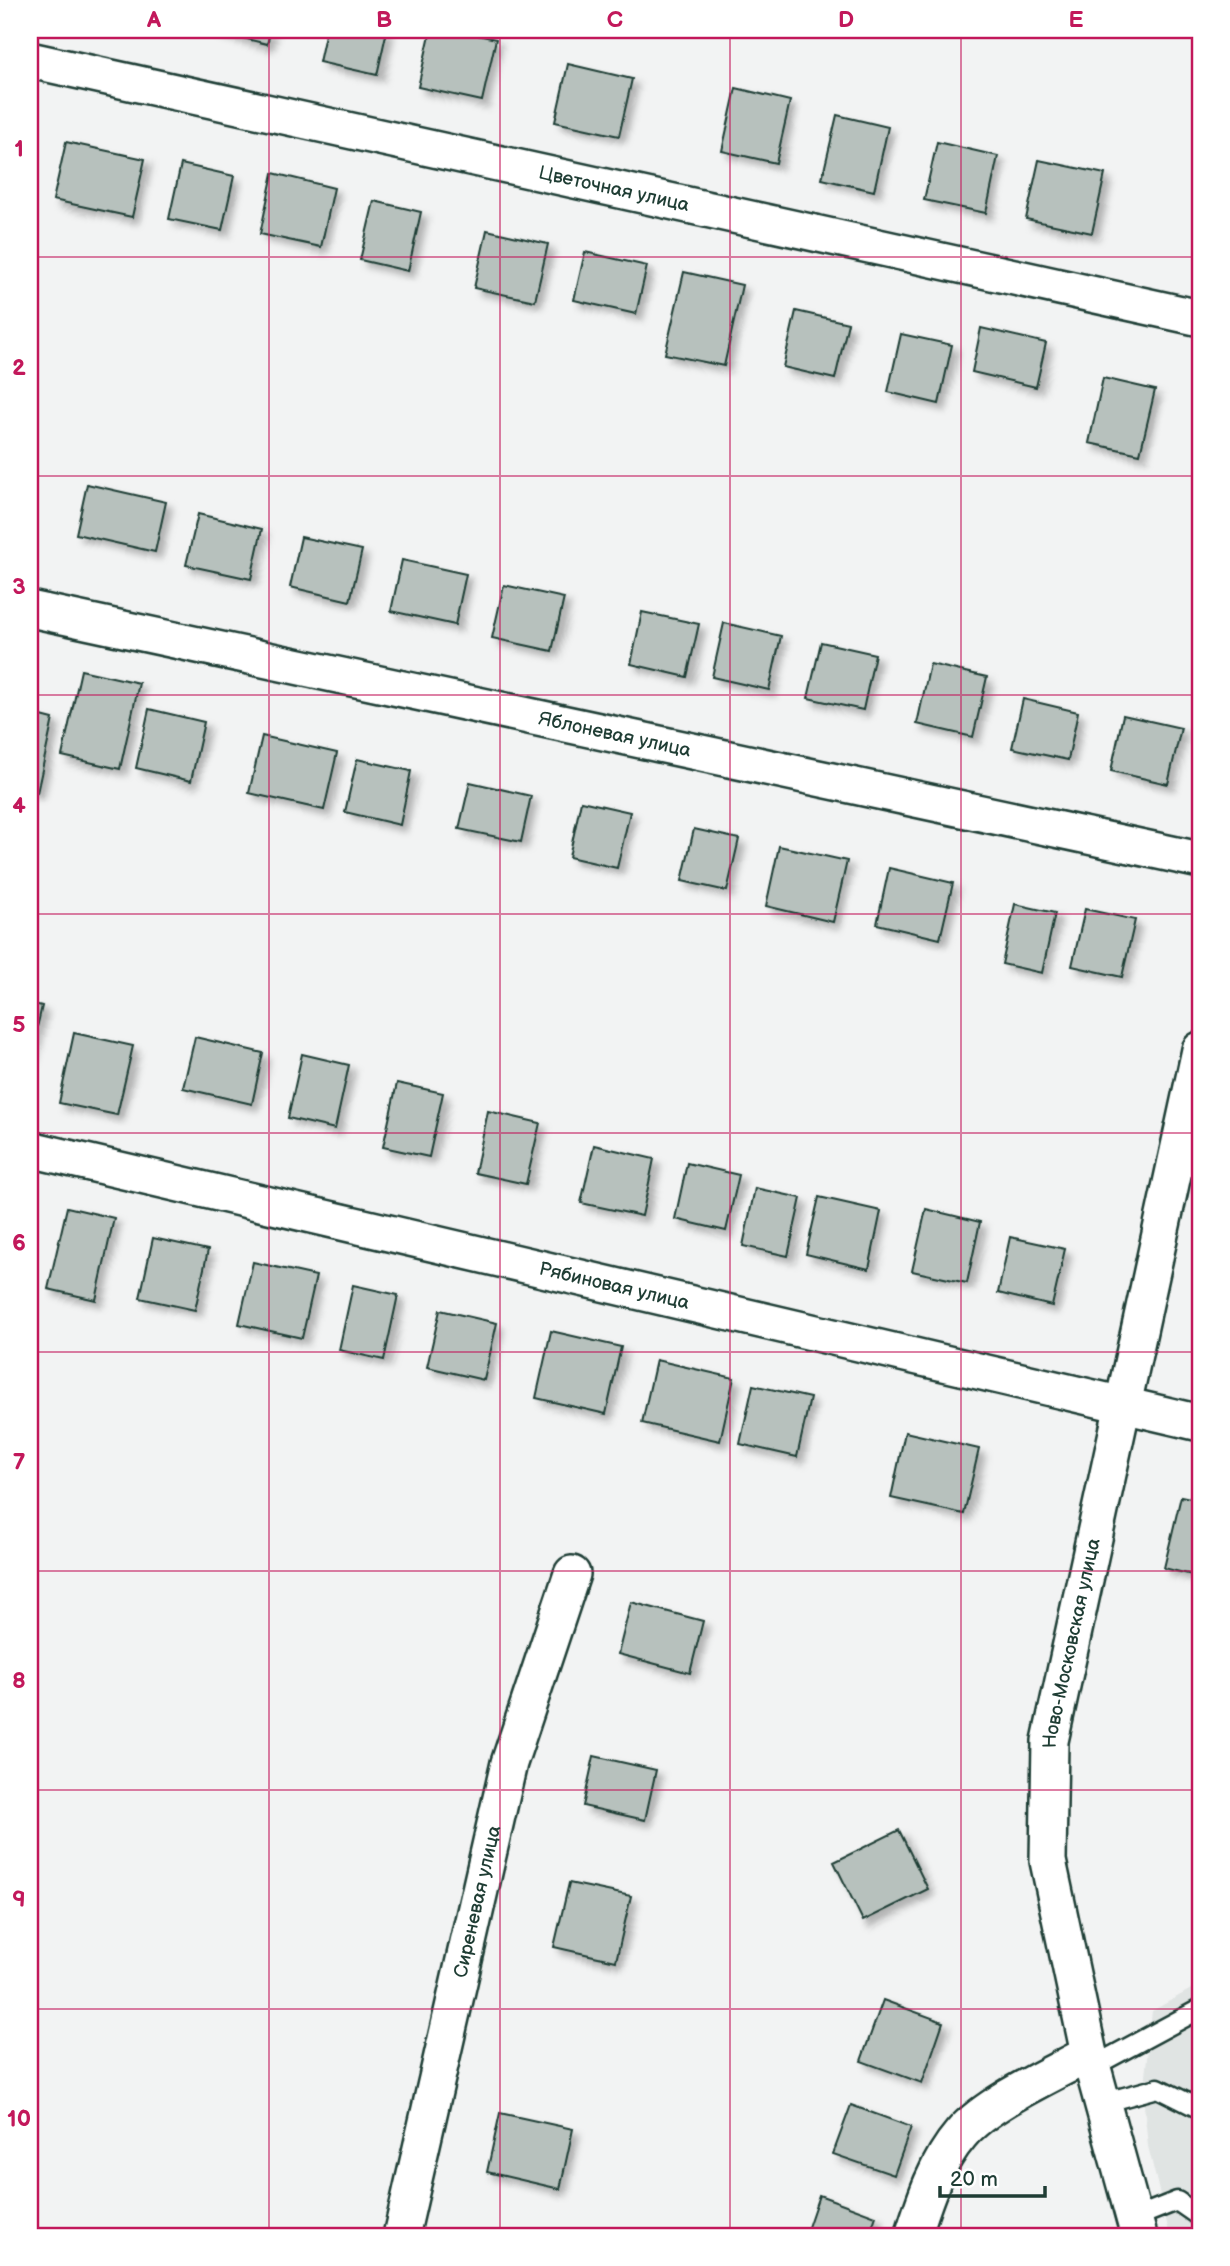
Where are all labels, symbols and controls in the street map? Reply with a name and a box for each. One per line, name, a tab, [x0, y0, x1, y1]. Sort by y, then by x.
text: A	[146, 6, 162, 34]
text: B	[376, 6, 392, 34]
text: C	[607, 6, 623, 34]
text: D	[838, 6, 854, 34]
text: E	[1069, 6, 1084, 34]
text: 1	[14, 135, 24, 163]
street label: Цветочная улица	[536, 161, 691, 217]
text: 2	[12, 354, 26, 382]
text: 3	[12, 573, 26, 601]
street label: Яблоневая улица	[536, 707, 693, 762]
text: 4	[12, 792, 26, 820]
text: 5	[12, 1011, 26, 1039]
text: 6	[12, 1229, 26, 1257]
street label: Рябиновая улица	[537, 1257, 692, 1315]
text: 7	[13, 1448, 26, 1476]
street label: Ново-Московская улица	[1038, 1536, 1105, 1748]
text: 8	[12, 1667, 26, 1695]
street label: Сиреневая улица	[449, 1823, 506, 1980]
text: 9	[12, 1886, 26, 1914]
text: 10	[7, 2105, 31, 2133]
scale bar	[940, 2154, 1044, 2198]
text: 20 m	[950, 2167, 998, 2192]

